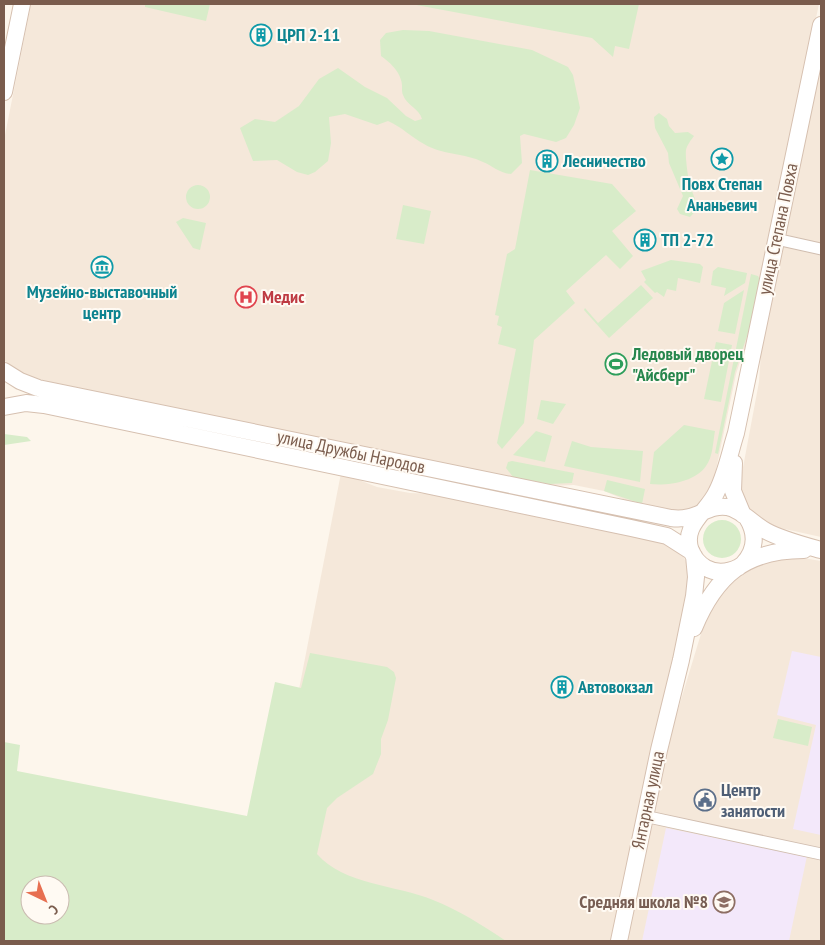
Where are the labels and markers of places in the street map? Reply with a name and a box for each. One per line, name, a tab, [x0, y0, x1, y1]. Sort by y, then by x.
building icon: ЦРП 2-11	[249, 23, 273, 47]
place label: ЦРП 2-11	[277, 23, 340, 46]
place icon: Повх Степан Ананьевич	[710, 147, 734, 171]
building icon: Лесничество	[535, 149, 559, 173]
place label: Лесничество	[562, 149, 646, 172]
place label: Повх Степан Ананьевич	[682, 172, 762, 216]
building icon: ТП 2-72	[633, 228, 657, 252]
place label: ТП 2-72	[661, 228, 714, 251]
museum icon: Музейно-выставочный центр	[90, 255, 114, 279]
place label: Музейно-выставочный центр	[27, 280, 177, 324]
hospital icon: Медис	[234, 285, 258, 309]
place label: Медис	[262, 285, 305, 308]
place label: Ледовый дворец "Айсберг"	[631, 342, 744, 386]
sports icon: Ледовый дворец "Айсберг"	[604, 352, 628, 376]
building icon: Автовокзал	[550, 675, 574, 699]
place label: Автовокзал	[577, 675, 653, 698]
place label: Центр занятости	[721, 778, 785, 822]
public building icon: Центр занятости	[693, 788, 717, 812]
place label: Средняя школа №8	[579, 890, 708, 913]
school or university icon: Средняя школа №8	[712, 890, 736, 914]

